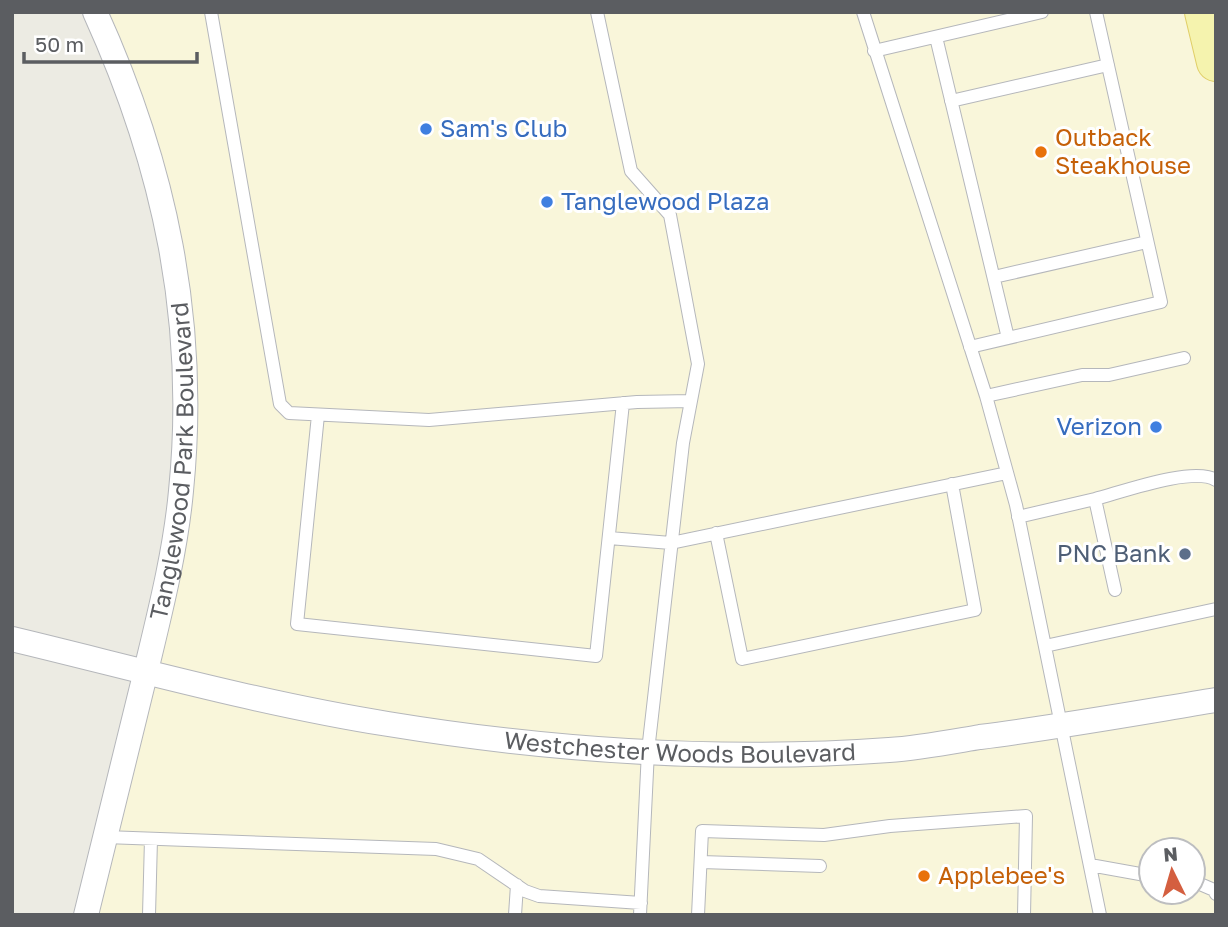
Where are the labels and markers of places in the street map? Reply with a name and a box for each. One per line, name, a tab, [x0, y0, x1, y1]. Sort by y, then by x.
place label: Sam's Club	[440, 113, 567, 142]
marker: Sam's Club	[418, 121, 434, 137]
place label: Outback Steakhouse	[1055, 122, 1191, 179]
marker: Outback Steakhouse	[1033, 144, 1049, 160]
place label: Tanglewood Plaza	[561, 186, 769, 215]
marker: Tanglewood Plaza	[539, 194, 555, 210]
place label: Verizon	[1056, 411, 1142, 440]
marker: Verizon	[1148, 419, 1164, 435]
place label: PNC Bank	[1057, 538, 1171, 567]
marker: PNC Bank	[1177, 546, 1193, 562]
place label: Applebee's	[938, 860, 1065, 889]
marker: Applebee's	[916, 868, 932, 884]

